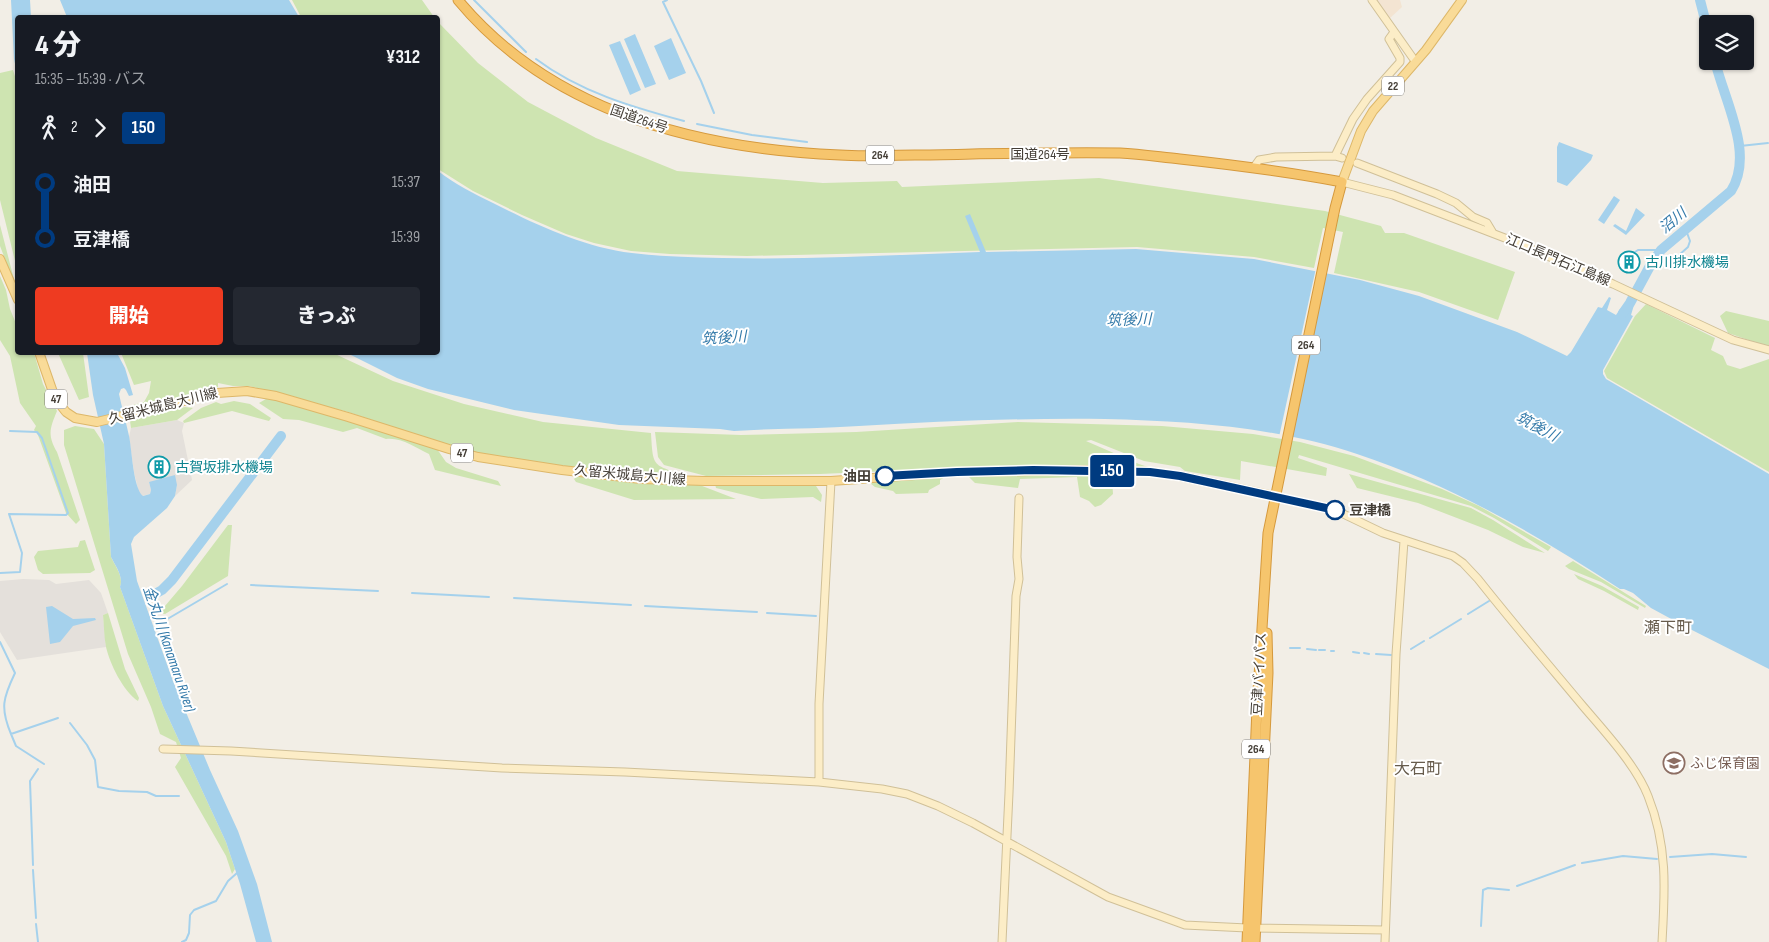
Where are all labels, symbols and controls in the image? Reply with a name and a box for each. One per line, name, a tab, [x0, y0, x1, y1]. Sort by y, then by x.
map controls	[1699, 15, 1754, 70]
button: layers	[1699, 15, 1754, 70]
text: 4 分	[35, 29, 81, 62]
text: ¥312	[386, 46, 420, 69]
text: 15:35 – 15:39 · バス	[35, 70, 146, 89]
road number: 22	[1382, 76, 1404, 95]
street label: 国道264号	[608, 101, 670, 137]
icon: walk	[35, 114, 63, 142]
icon: forward	[86, 114, 114, 142]
text: 150	[132, 117, 155, 138]
text: 2	[71, 118, 78, 137]
road number: 264	[866, 146, 894, 164]
street label: 国道264号	[1010, 146, 1070, 163]
text: 15:37	[392, 173, 420, 192]
text: 油田	[73, 174, 111, 197]
water label: 沼川	[1655, 203, 1692, 238]
text: 15:39	[391, 228, 420, 247]
text: 豆津橋	[73, 229, 130, 252]
street label: 江口長門石江島線	[1503, 230, 1613, 290]
building icon: 古川排水機場	[1617, 250, 1641, 274]
place label: 古川排水機場	[1645, 254, 1729, 271]
button: 開始	[35, 287, 223, 345]
button: きっぷ	[233, 287, 420, 345]
water label: 筑後川	[1106, 310, 1154, 330]
water label: 筑後川	[701, 327, 749, 349]
road number: 264	[1292, 336, 1320, 354]
street label: 久留米城島大川線	[107, 384, 219, 428]
road number: 47	[45, 389, 67, 408]
water label: 筑後川	[1513, 408, 1563, 447]
road number: 47	[451, 443, 473, 462]
building icon: 古賀坂排水機場	[147, 455, 171, 479]
line badge: 150	[1083, 455, 1141, 487]
place label: 古賀坂排水機場	[175, 459, 273, 476]
text: 150	[1100, 460, 1124, 481]
street label: 久留米城島大川線	[573, 462, 687, 488]
marker: 油田	[875, 466, 895, 486]
place label: 油田	[843, 468, 871, 485]
marker: 豆津橋	[1325, 500, 1345, 520]
place label: 豆津橋	[1349, 502, 1391, 519]
water label: 金丸川 (Kanamaru River)	[139, 584, 200, 715]
district label: 瀬下町	[1644, 619, 1692, 638]
street label: 豆津バイパス	[1248, 632, 1270, 716]
road number: 264	[1242, 740, 1270, 759]
school or university icon: ふじ保育園	[1662, 751, 1686, 775]
place label: ふじ保育園	[1690, 755, 1760, 772]
district label: 大石町	[1394, 760, 1442, 779]

